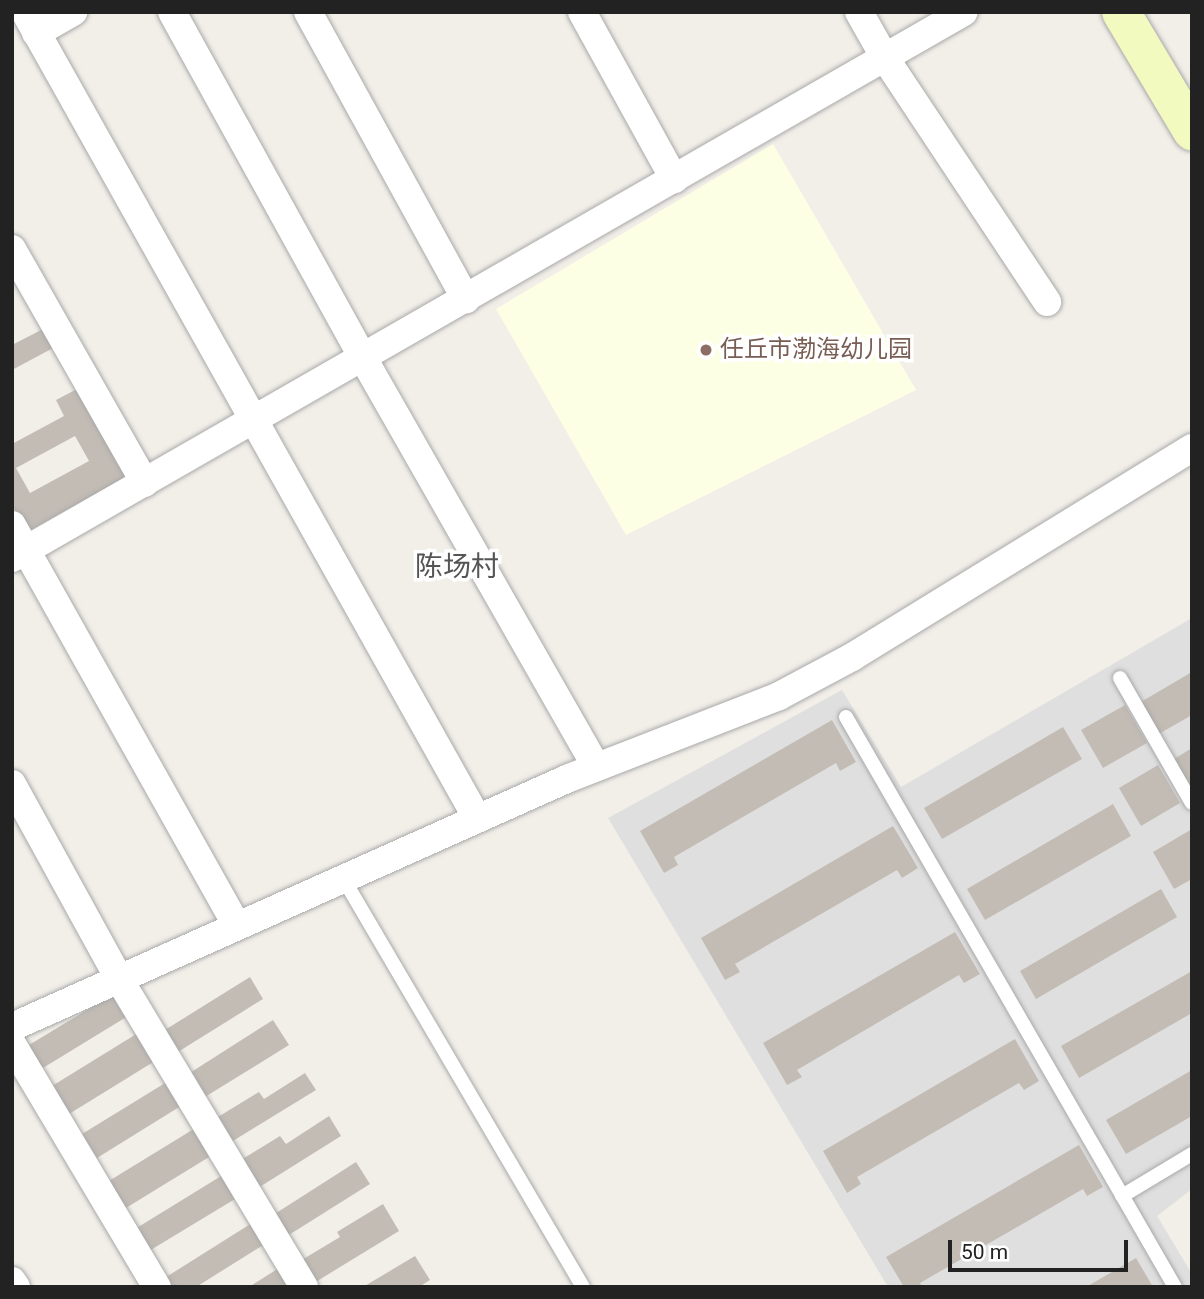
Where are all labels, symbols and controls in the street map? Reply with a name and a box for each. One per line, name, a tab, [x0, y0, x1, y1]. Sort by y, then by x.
place label: 任丘市渤海幼儿园	[720, 336, 912, 364]
marker: 任丘市渤海幼儿园	[698, 342, 714, 358]
district label: 陈场村	[415, 550, 499, 584]
scale bar	[952, 1226, 1132, 1270]
text: 50 m	[961, 1240, 1008, 1264]

